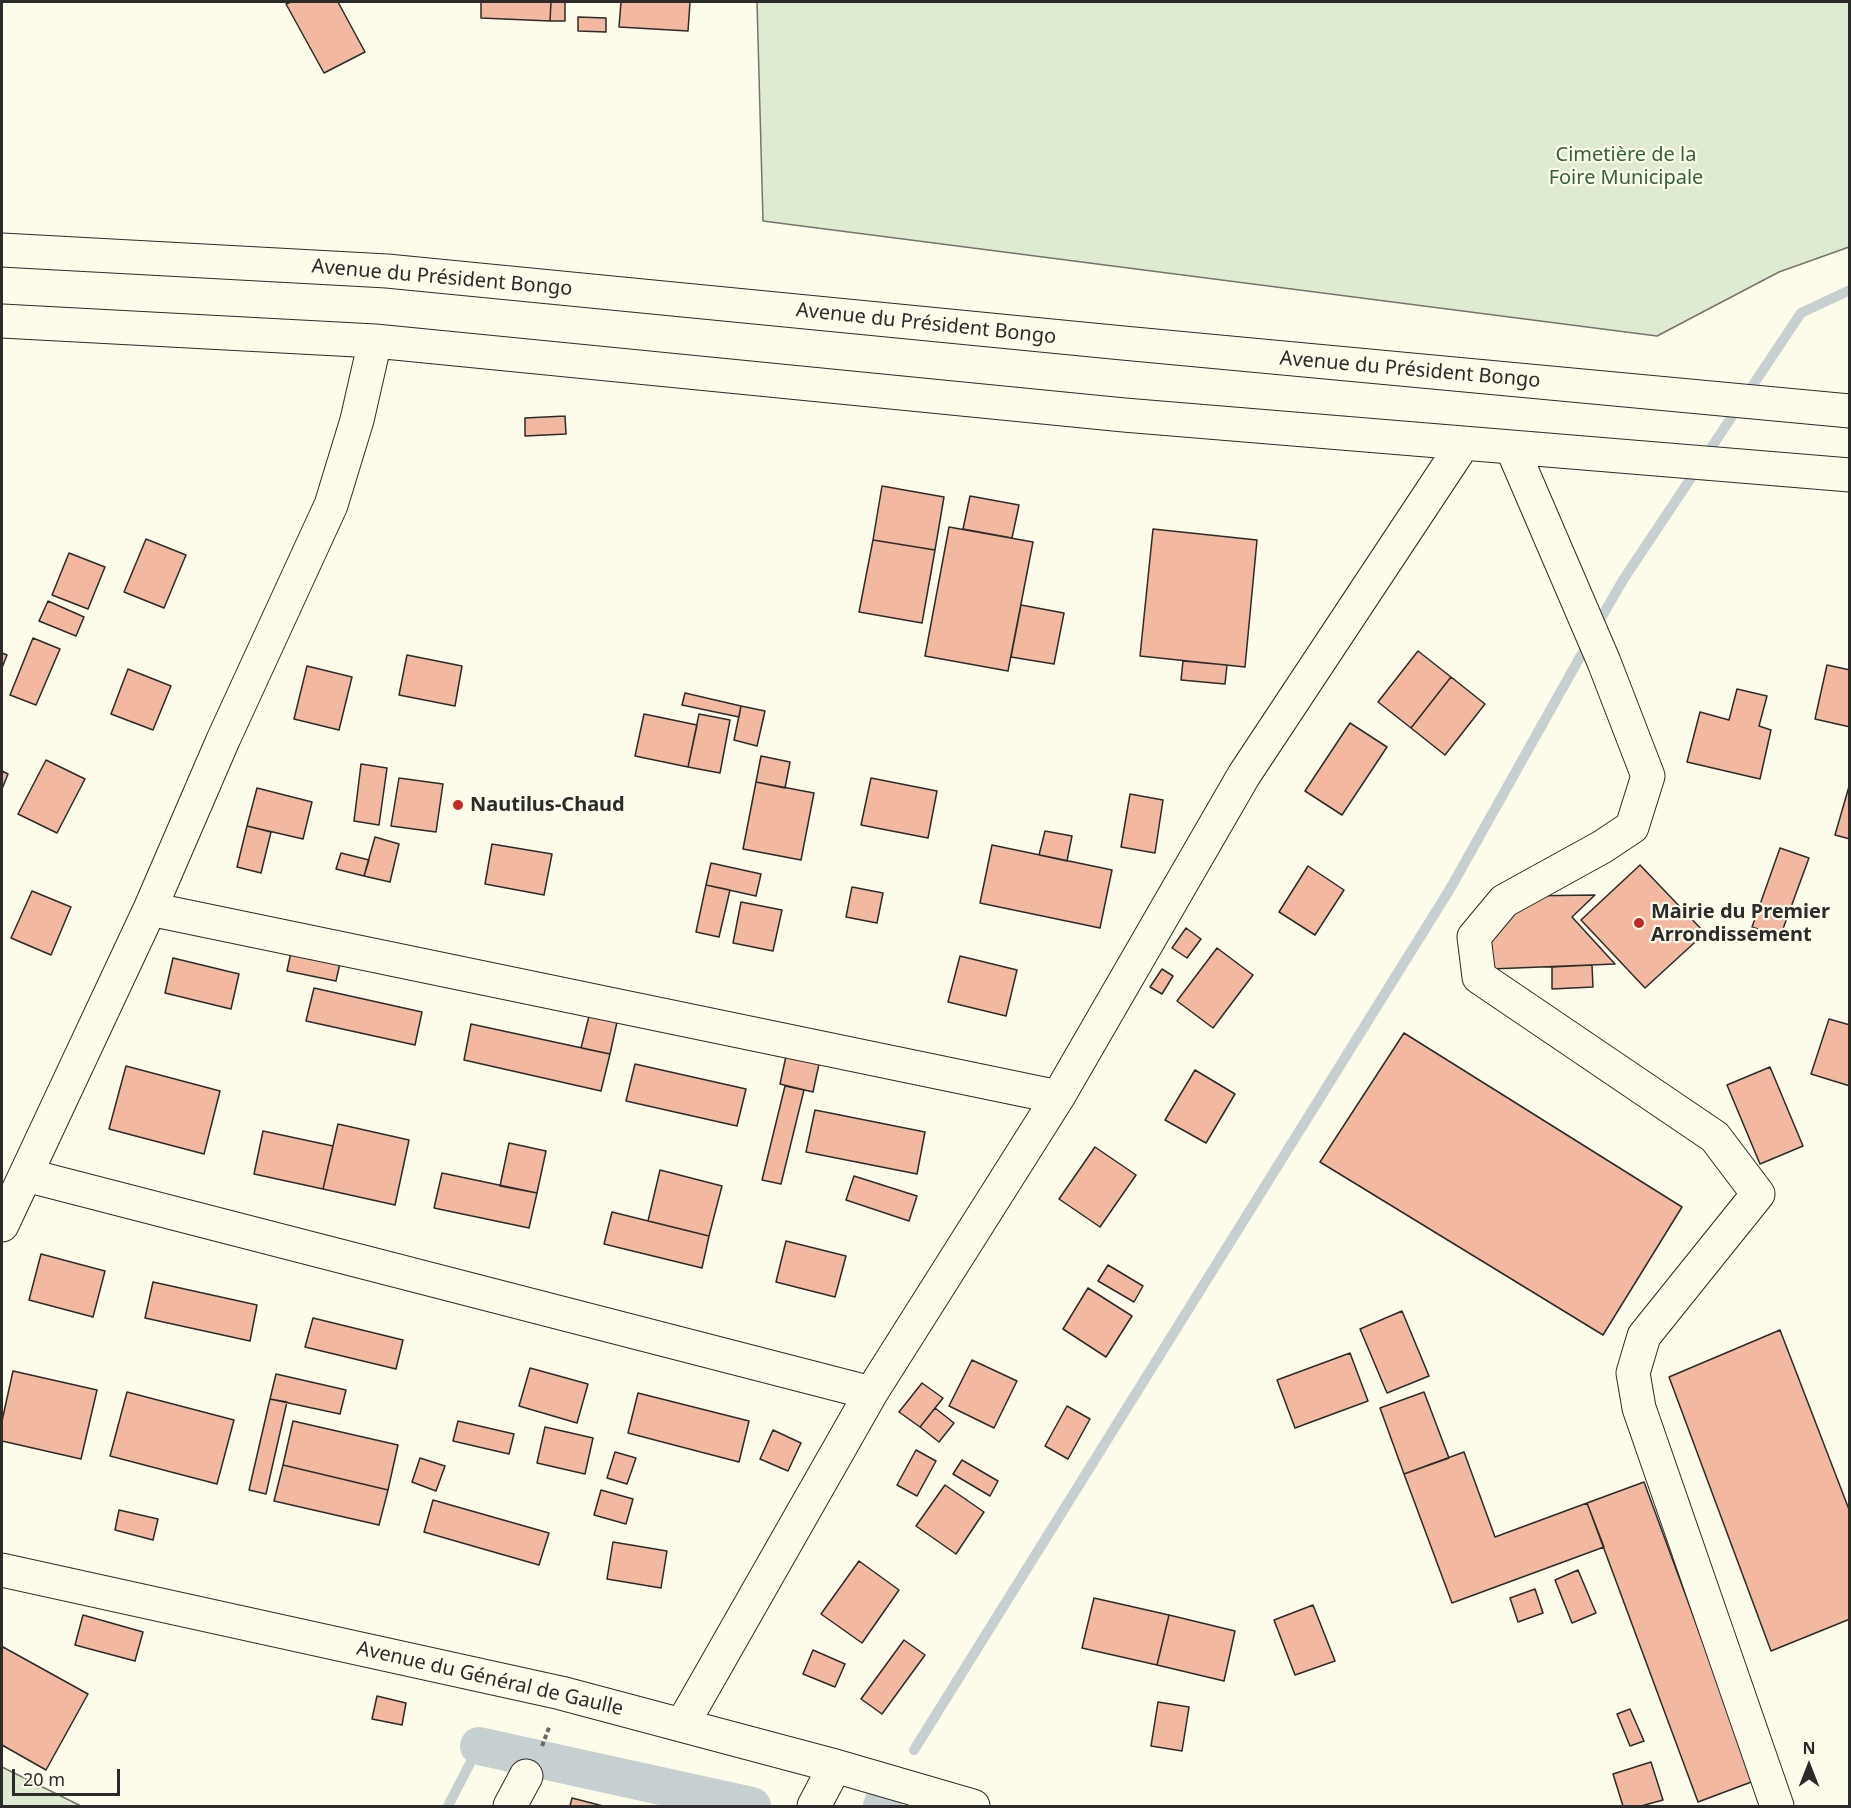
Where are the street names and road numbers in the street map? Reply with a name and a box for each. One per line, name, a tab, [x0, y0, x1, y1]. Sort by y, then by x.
street label: Avenue du Président Bongo	[311, 255, 573, 301]
street label: Avenue du Président Bongo	[795, 298, 1057, 350]
street label: Avenue du Président Bongo	[1279, 347, 1541, 393]
street label: Avenue du Général de Gaulle	[354, 1637, 626, 1721]

